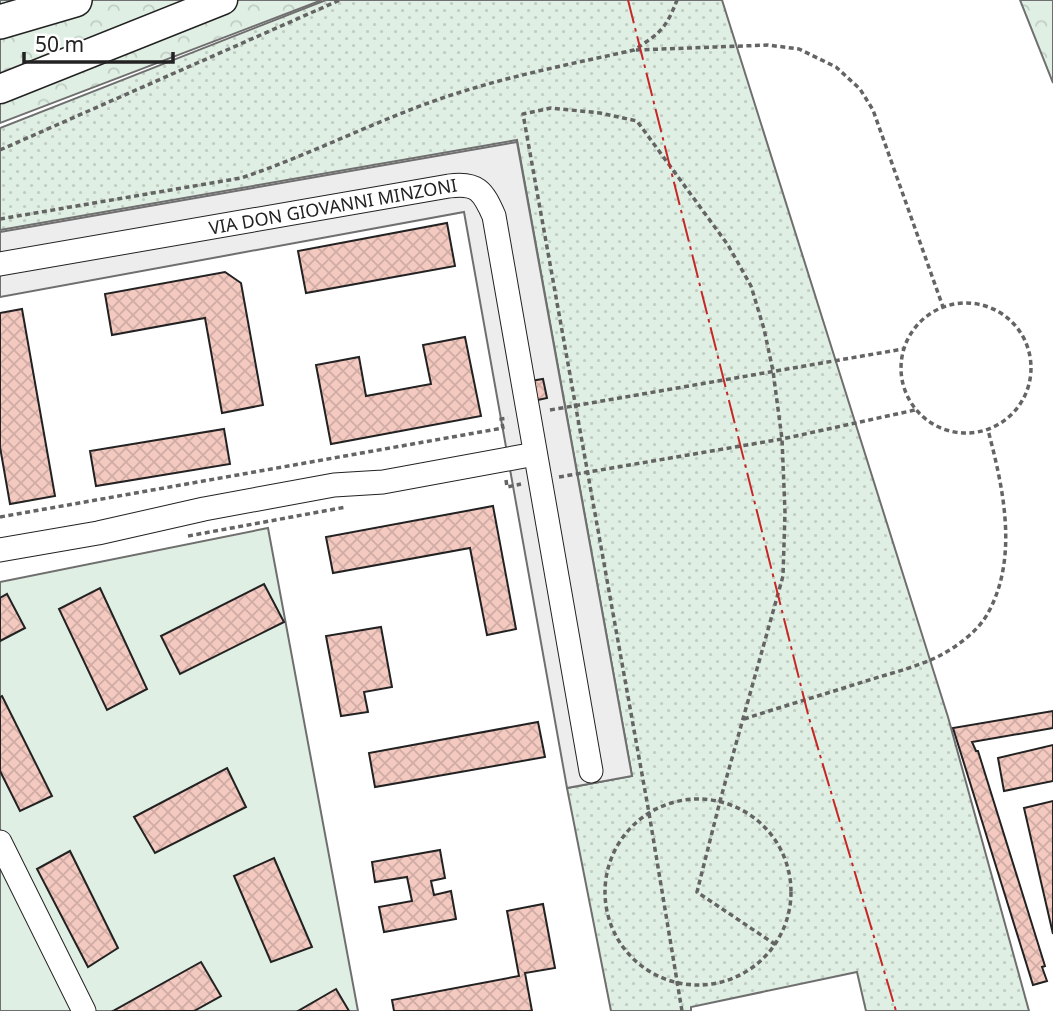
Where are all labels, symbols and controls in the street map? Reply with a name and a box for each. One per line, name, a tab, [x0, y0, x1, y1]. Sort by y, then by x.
scale bar	[24, 21, 173, 65]
text: 50 m	[35, 30, 84, 58]
street label: VIA DON GIOVANNI MINZONI	[207, 172, 459, 240]

